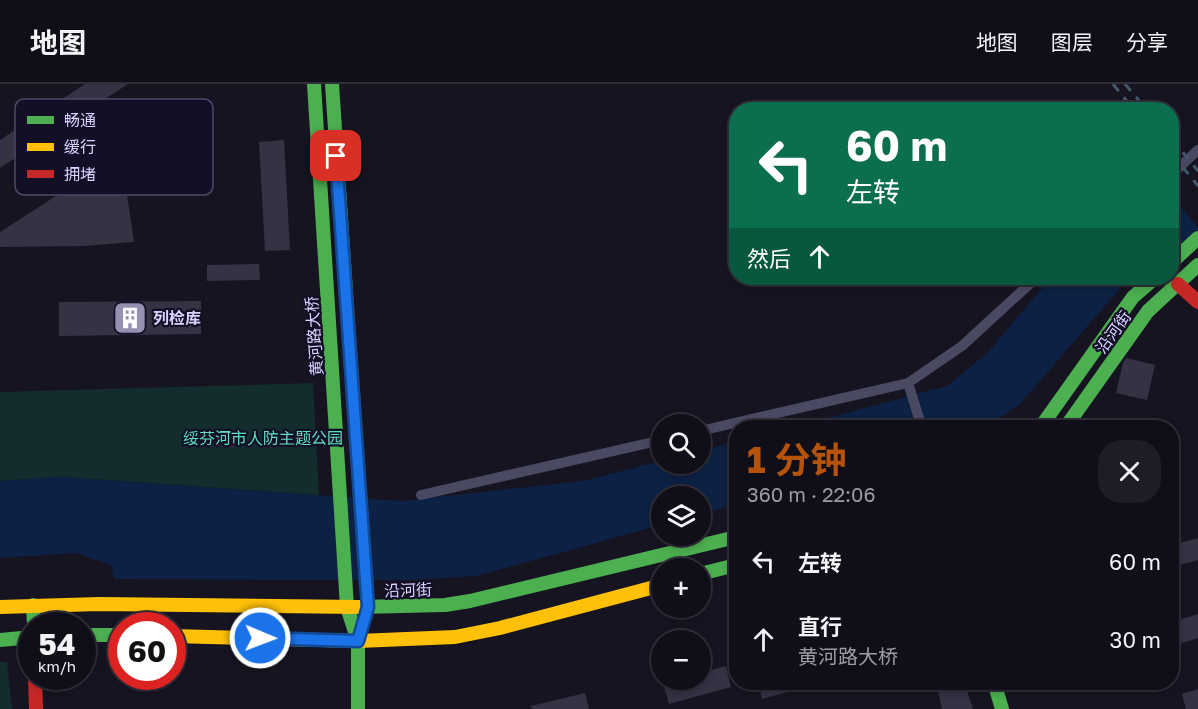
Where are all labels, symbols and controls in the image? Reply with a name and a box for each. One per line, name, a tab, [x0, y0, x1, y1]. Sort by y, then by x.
text: 地图	[30, 26, 86, 59]
text: 地图	[976, 29, 1018, 55]
text: 图层	[1051, 29, 1093, 55]
text: 分享	[1126, 29, 1168, 55]
legend	[15, 99, 213, 195]
text: 畅通	[64, 110, 96, 130]
text: 60 m	[846, 120, 947, 170]
icon: left	[747, 126, 825, 204]
pin	[310, 130, 361, 181]
text: 缓行	[64, 137, 96, 157]
icon: arrive	[319, 139, 352, 172]
text: 拥堵	[64, 164, 96, 184]
text: 左转	[846, 176, 900, 208]
icon: ahead	[803, 240, 836, 273]
text: 然后	[747, 245, 791, 272]
street label: 黄河路大桥	[301, 295, 327, 377]
building icon: 列检库	[112, 300, 148, 336]
street label: 沿河街	[1091, 307, 1135, 357]
place label: 列检库	[153, 308, 201, 328]
map controls	[651, 414, 711, 690]
button: search	[651, 414, 711, 474]
park label: 绥芬河市人防主题公园	[183, 428, 343, 448]
text: 1 分钟	[747, 438, 847, 481]
button: close	[1098, 440, 1161, 503]
text: 360 m · 22:06	[747, 482, 876, 506]
button: layers	[651, 486, 711, 546]
icon: left	[747, 545, 780, 578]
text: 60 m	[1109, 548, 1161, 575]
text: 左转	[798, 549, 842, 576]
button: +	[651, 558, 711, 618]
street label: 沿河街	[384, 579, 432, 601]
position arrow	[228, 606, 292, 670]
speed limit sign: 60	[108, 612, 186, 690]
text: 直行	[798, 613, 842, 640]
icon: ahead	[747, 623, 780, 656]
text: 54	[38, 626, 76, 662]
text: 30 m	[1110, 626, 1161, 653]
button: −	[651, 630, 711, 690]
text: 黄河路大桥	[798, 644, 898, 668]
text: km/h	[38, 657, 76, 675]

